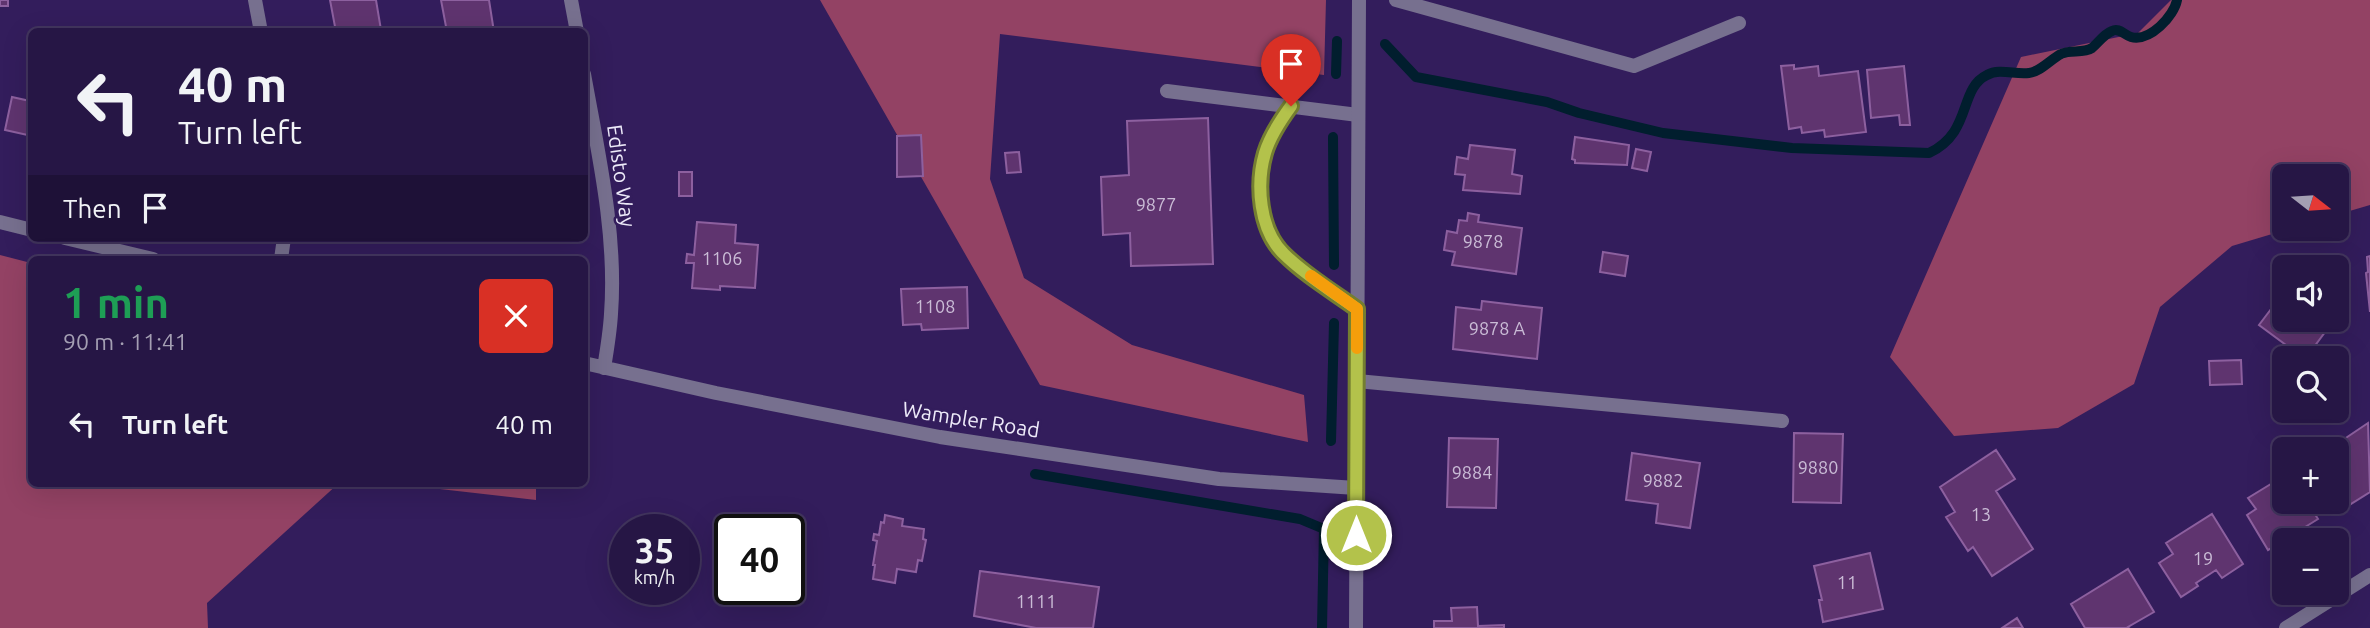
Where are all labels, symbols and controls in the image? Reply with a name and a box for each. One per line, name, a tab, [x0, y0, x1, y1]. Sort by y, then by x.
pin	[1261, 34, 1321, 106]
icon: arrive	[1272, 45, 1310, 83]
icon: left	[63, 56, 154, 147]
text: 40 m	[178, 56, 287, 111]
text: Turn left	[178, 114, 302, 150]
street label: Edisto Way	[603, 123, 641, 229]
north arrow	[2272, 164, 2348, 242]
map controls	[2272, 164, 2349, 605]
icon: arrive	[136, 189, 174, 227]
text: Then	[63, 194, 122, 223]
house number: 9877	[1136, 194, 1176, 214]
house number: 9878	[1463, 231, 1503, 251]
house number: 1106	[702, 248, 742, 268]
button: sound	[2272, 255, 2349, 332]
text: 1 min	[63, 279, 169, 326]
button: close	[479, 279, 553, 353]
house number: 1108	[915, 296, 955, 316]
house number: 9878 A	[1469, 318, 1526, 338]
text: 90 m · 11:41	[63, 329, 188, 354]
button: search	[2272, 346, 2349, 423]
street label: Wampler Road	[901, 396, 1041, 442]
icon: left	[63, 405, 101, 443]
text: Turn left	[122, 410, 228, 439]
text: 40 m	[495, 410, 553, 439]
button: +	[2272, 437, 2349, 514]
house number: 9880	[1798, 457, 1838, 477]
house number: 9884	[1452, 462, 1492, 482]
house number: 9882	[1643, 470, 1683, 490]
position arrow	[1319, 498, 1393, 572]
house number: 13	[1971, 504, 1991, 524]
speed limit sign: 40	[714, 514, 805, 605]
button: −	[2272, 528, 2349, 605]
text: 35	[635, 530, 674, 570]
house number: 19	[2193, 548, 2213, 568]
text: km/h	[634, 567, 675, 587]
house number: 11	[1837, 572, 1857, 592]
house number: 1111	[1016, 591, 1056, 611]

